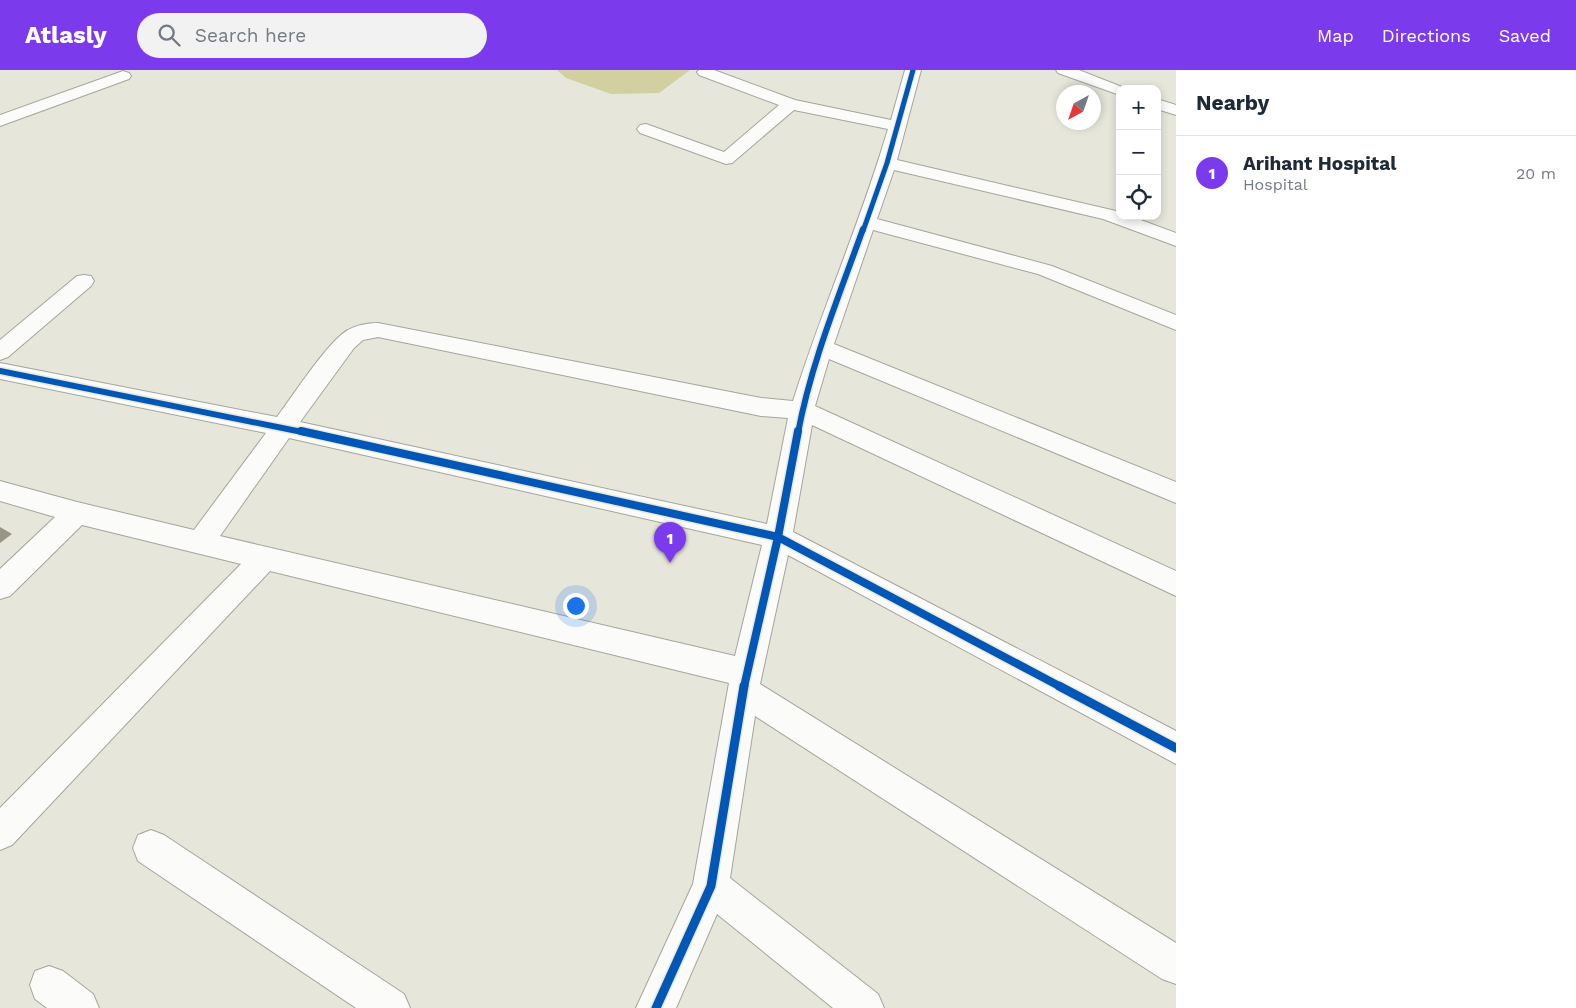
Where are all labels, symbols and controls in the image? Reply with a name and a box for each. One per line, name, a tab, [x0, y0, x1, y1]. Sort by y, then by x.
search box	[137, 13, 487, 58]
text: Atlasly	[25, 21, 107, 49]
icon: search	[155, 21, 183, 49]
text: Search here	[195, 24, 306, 47]
text: Map	[1317, 25, 1354, 46]
text: Directions	[1382, 25, 1471, 46]
text: Saved	[1499, 25, 1551, 46]
north arrow	[1056, 85, 1101, 130]
map controls	[1116, 85, 1161, 220]
button: +	[1116, 85, 1161, 130]
text: Nearby	[1196, 90, 1269, 115]
button: −	[1116, 130, 1161, 175]
text: Arihant Hospital	[1243, 152, 1396, 175]
text: 1	[1209, 164, 1215, 183]
text: 20 m	[1516, 164, 1556, 183]
button: locate	[1116, 175, 1161, 220]
text: Hospital	[1243, 175, 1308, 194]
pin: 1	[654, 522, 686, 563]
your location	[563, 593, 589, 619]

